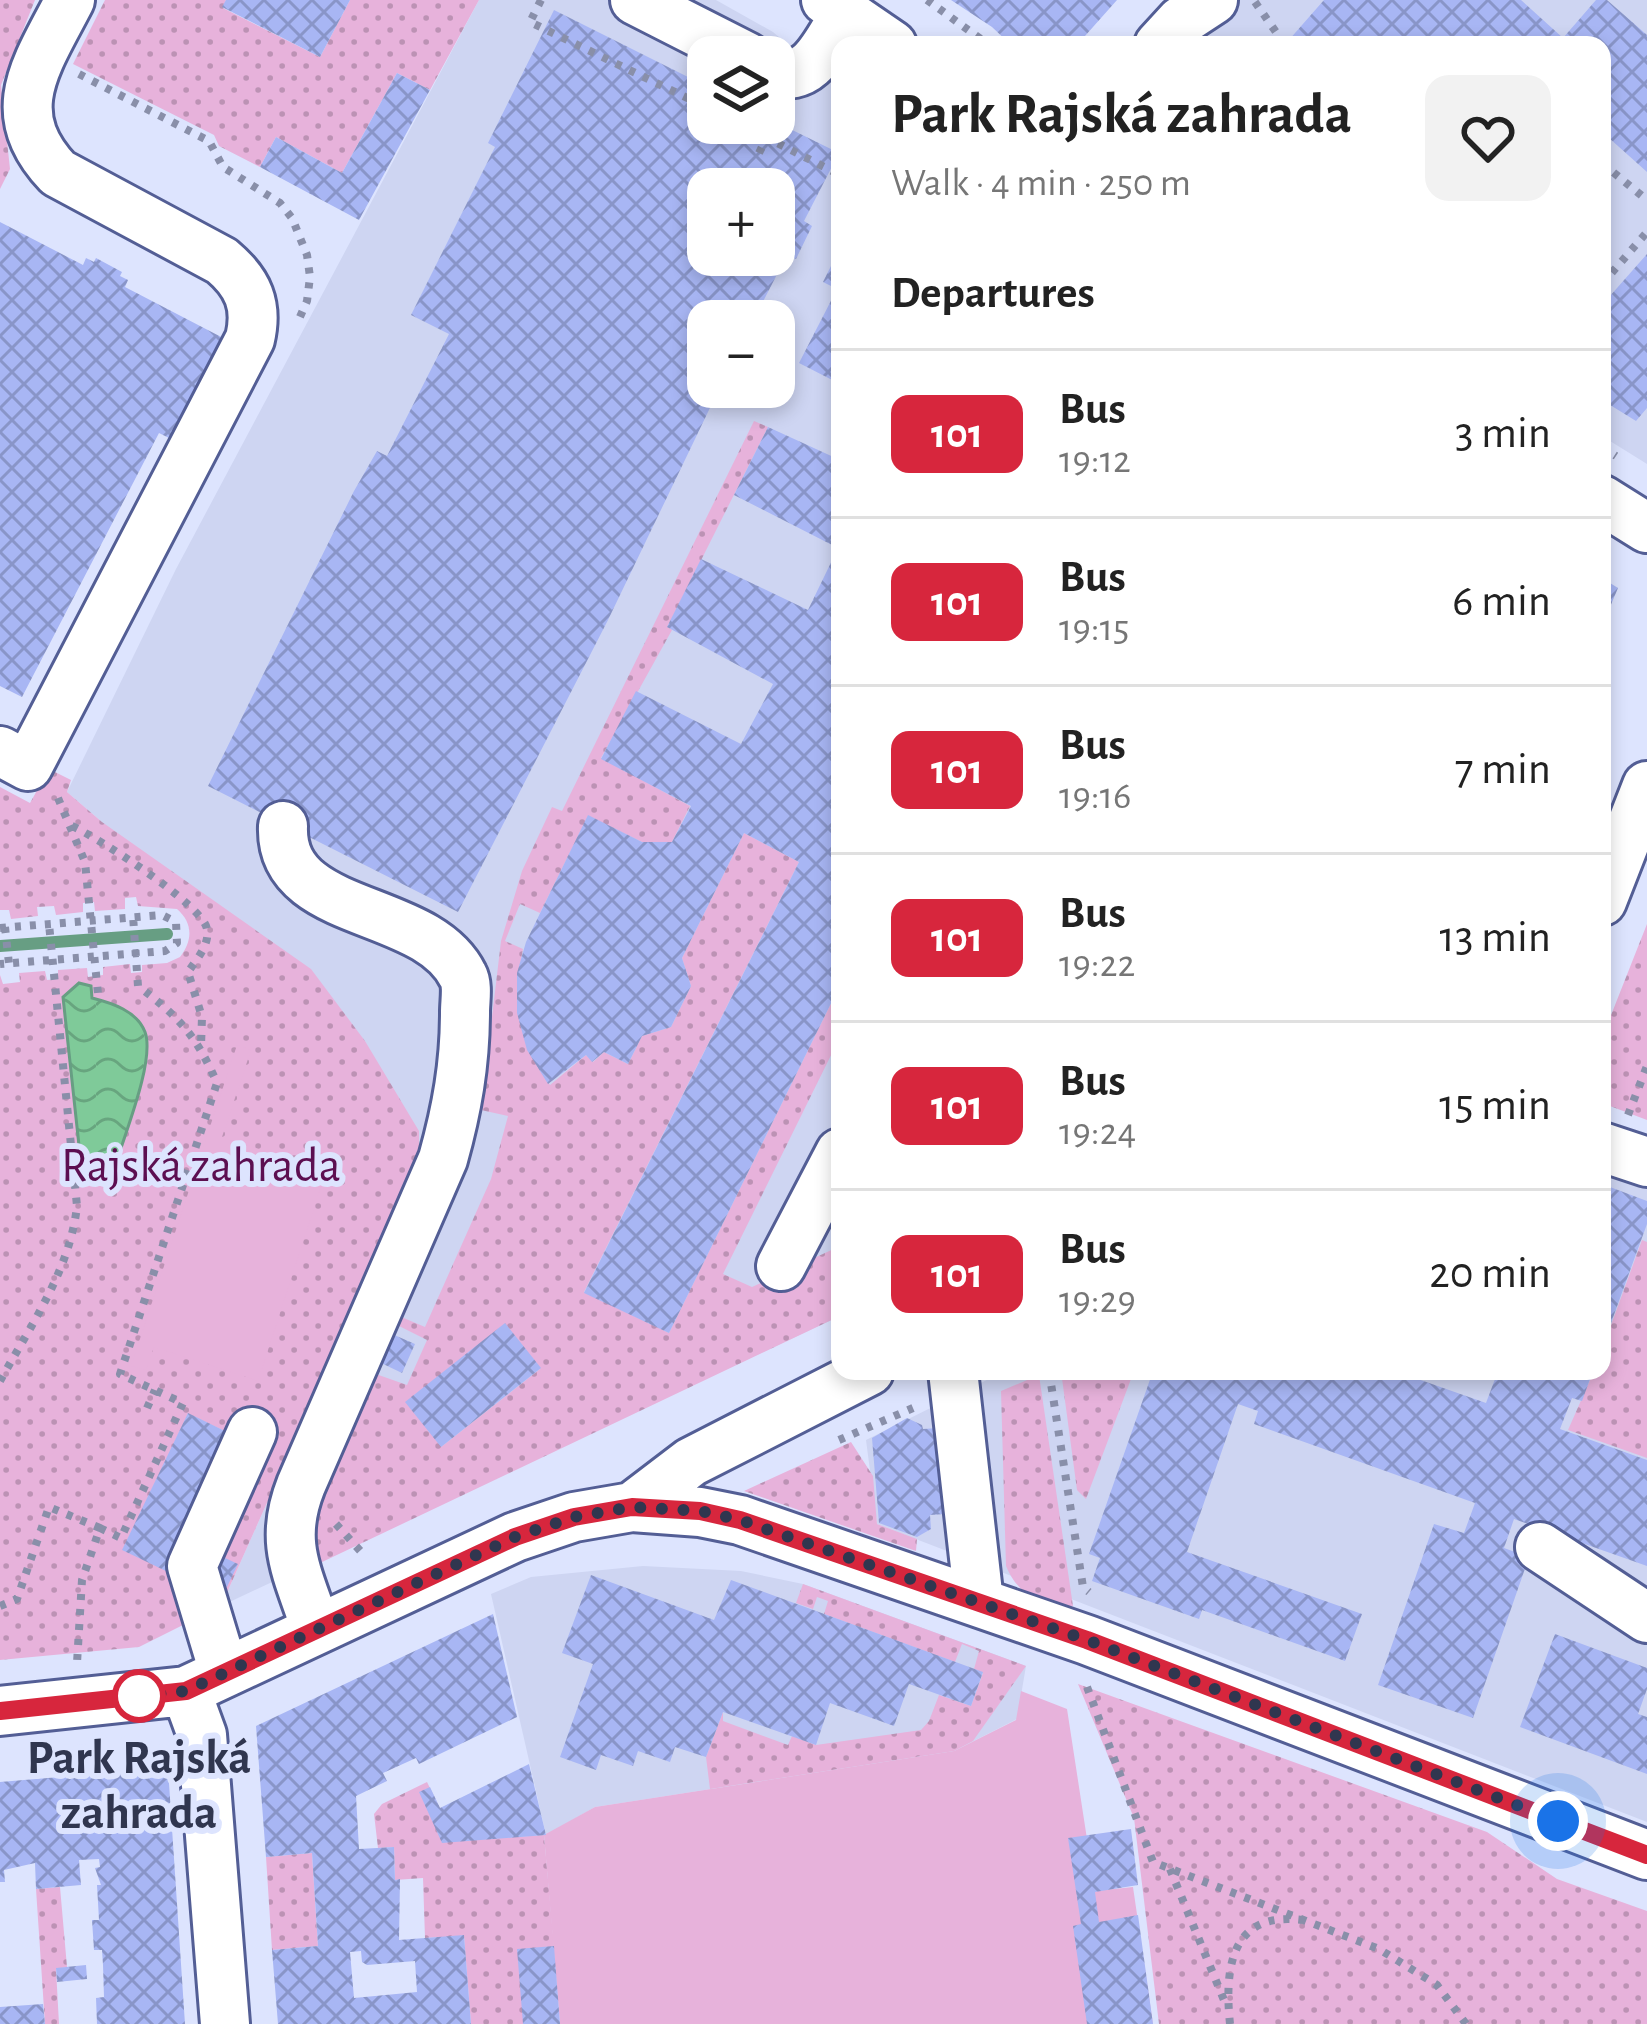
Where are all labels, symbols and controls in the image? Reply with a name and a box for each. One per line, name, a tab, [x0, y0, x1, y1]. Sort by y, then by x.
map controls	[687, 36, 795, 408]
button: layers	[687, 36, 795, 144]
button: heart	[1425, 75, 1551, 201]
text: Park Rajská zahrada	[891, 86, 1352, 143]
text: Walk · 4 min · 250 m	[891, 164, 1191, 203]
button: +	[687, 168, 795, 276]
text: Departures	[891, 271, 1095, 316]
button: −	[687, 300, 795, 408]
text: Bus	[1059, 387, 1126, 432]
text: 3 min	[1455, 411, 1551, 456]
text: 101	[931, 413, 983, 455]
text: 19:12	[1059, 441, 1131, 480]
text: Bus	[1059, 555, 1126, 600]
text: 6 min	[1452, 579, 1551, 624]
text: 101	[931, 581, 983, 623]
text: 19:15	[1059, 609, 1129, 648]
text: Bus	[1059, 723, 1126, 768]
text: 7 min	[1455, 747, 1551, 792]
text: 101	[931, 749, 983, 791]
text: 19:16	[1059, 777, 1131, 816]
text: Bus	[1059, 891, 1126, 936]
text: 13 min	[1439, 915, 1551, 960]
text: 101	[931, 917, 983, 959]
text: 19:22	[1059, 945, 1135, 984]
text: Bus	[1059, 1059, 1126, 1104]
text: 15 min	[1439, 1083, 1551, 1128]
text: 101	[931, 1085, 983, 1127]
text: 19:24	[1059, 1113, 1136, 1152]
park label: Rajská zahrada	[61, 1143, 341, 1191]
text: Bus	[1059, 1227, 1126, 1272]
text: 20 min	[1429, 1251, 1551, 1296]
text: 101	[931, 1253, 983, 1295]
text: 19:29	[1059, 1281, 1136, 1320]
marker: Park Rajská zahrada	[114, 1671, 164, 1721]
place label: Park Rajská zahrada	[27, 1735, 251, 1838]
your location	[1528, 1791, 1588, 1851]

